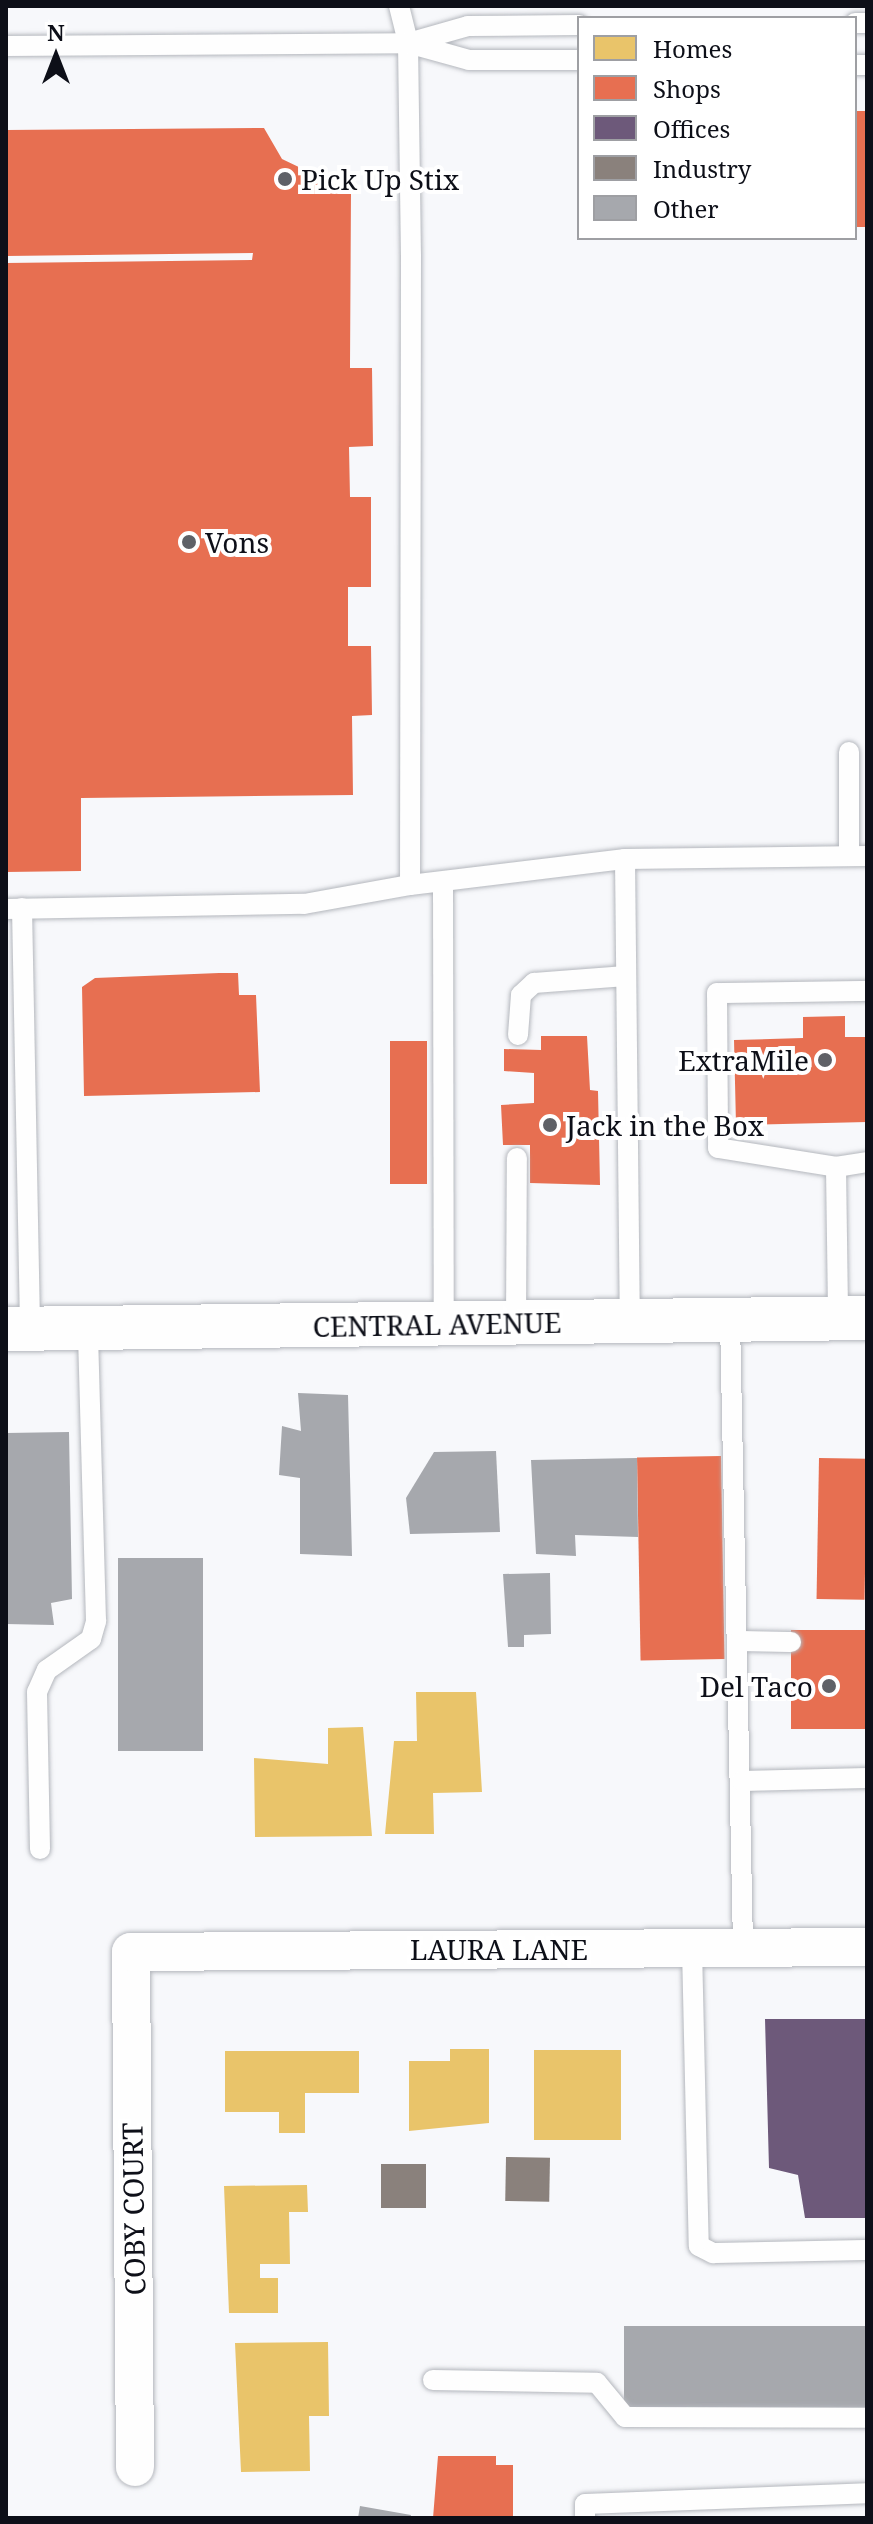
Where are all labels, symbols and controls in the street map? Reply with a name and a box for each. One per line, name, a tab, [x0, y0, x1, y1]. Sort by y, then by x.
north arrow	[16, 16, 96, 96]
legend	[577, 16, 857, 240]
text: N	[47, 17, 65, 47]
text: Homes	[653, 32, 732, 65]
text: Shops	[653, 72, 721, 105]
text: Offices	[653, 112, 730, 145]
text: Industry	[653, 152, 751, 185]
place label: Pick Up Stix	[301, 162, 459, 196]
marker: Pick Up Stix	[276, 170, 294, 188]
text: Other	[653, 192, 719, 225]
place label: Vons	[205, 525, 269, 559]
marker: Vons	[180, 533, 198, 551]
place label: ExtraMile	[678, 1043, 809, 1077]
marker: ExtraMile	[816, 1051, 834, 1069]
place label: Jack in the Box	[566, 1108, 764, 1142]
marker: Jack in the Box	[541, 1116, 559, 1134]
street label: CENTRAL AVENUE	[312, 1305, 562, 1343]
place label: Del Taco	[700, 1669, 813, 1703]
marker: Del Taco	[820, 1677, 838, 1695]
street label: LAURA LANE	[410, 1932, 588, 1966]
street label: COBY COURT	[115, 2122, 151, 2296]

